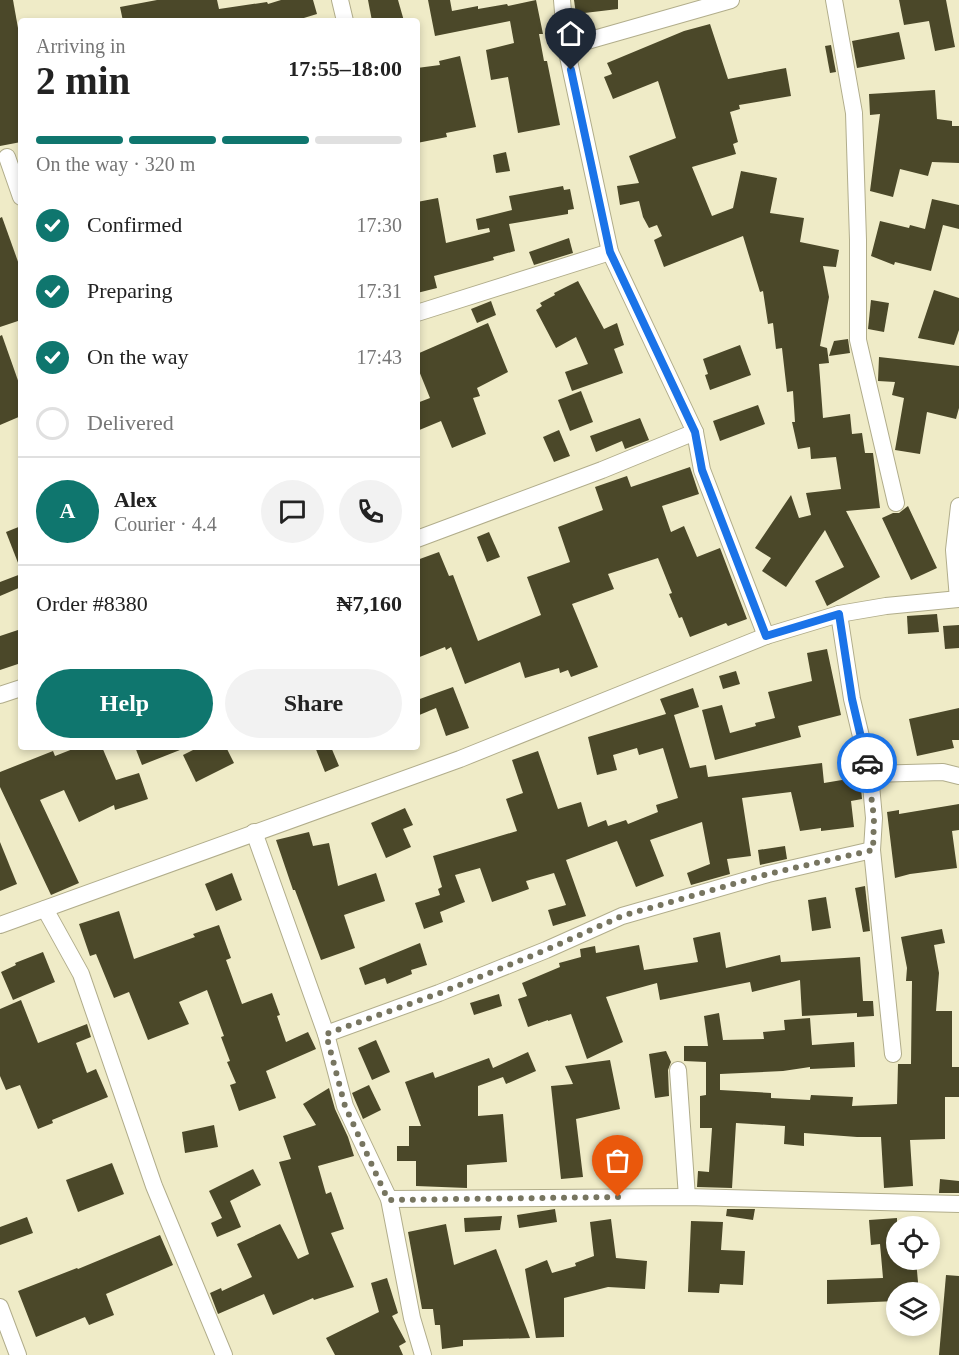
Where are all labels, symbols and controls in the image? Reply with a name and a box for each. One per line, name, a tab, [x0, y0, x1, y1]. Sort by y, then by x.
pin	[545, 8, 596, 70]
icon: home	[554, 17, 587, 50]
text: Arriving in	[36, 35, 125, 57]
text: 17:55–18:00	[288, 56, 402, 81]
text: 2 min	[36, 59, 130, 102]
text: On the way · 320 m	[36, 153, 195, 175]
icon: check	[36, 209, 69, 242]
text: Confirmed	[87, 212, 182, 237]
text: 17:30	[356, 214, 402, 236]
icon: check	[36, 275, 69, 308]
text: Preparing	[87, 278, 173, 303]
text: 17:31	[356, 280, 402, 302]
icon: check	[36, 341, 69, 374]
text: On the way	[87, 344, 188, 369]
text: 17:43	[356, 346, 402, 368]
text: Delivered	[87, 410, 174, 435]
button: chat	[261, 480, 324, 543]
button: phone	[339, 480, 402, 543]
text: Alex	[114, 487, 157, 512]
text: A	[60, 498, 75, 523]
text: Courier · 4.4	[114, 513, 217, 535]
text: Order #8380	[36, 591, 148, 616]
text: ₦7,160	[337, 591, 402, 616]
button: Help	[36, 669, 213, 738]
button: Share	[225, 669, 402, 738]
courier	[837, 733, 897, 793]
icon: car	[851, 747, 884, 780]
pin	[592, 1135, 643, 1197]
icon: bag	[601, 1144, 634, 1177]
map controls	[886, 1216, 940, 1336]
button: locate	[886, 1216, 940, 1270]
button: layers	[886, 1282, 940, 1336]

